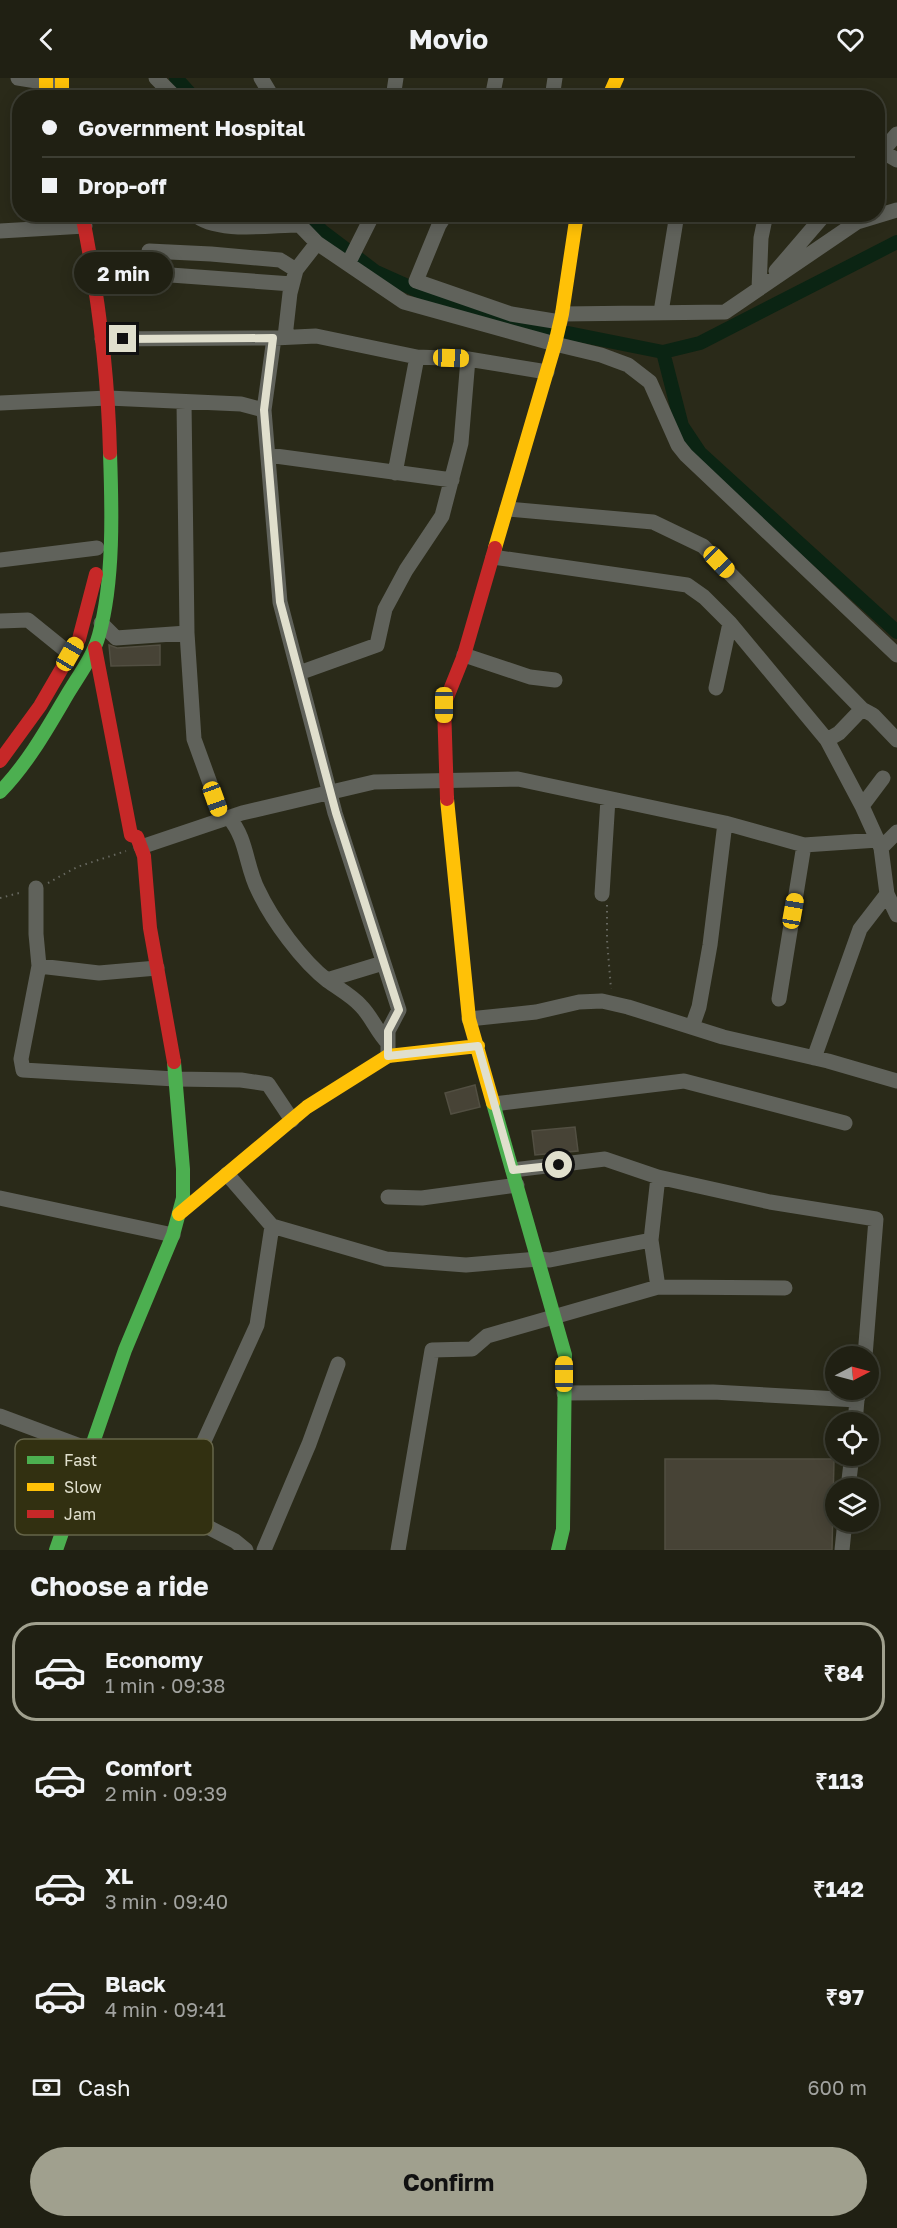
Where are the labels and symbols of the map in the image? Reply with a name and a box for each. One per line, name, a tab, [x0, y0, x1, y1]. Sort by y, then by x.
callout: 2 min	[74, 252, 172, 294]
route end	[109, 325, 136, 352]
car	[433, 348, 469, 368]
car	[700, 543, 738, 581]
car	[53, 634, 87, 674]
car	[435, 687, 453, 723]
car	[200, 779, 230, 819]
car	[781, 892, 805, 930]
route start	[545, 1151, 572, 1178]
north arrow	[825, 1346, 879, 1400]
car	[555, 1356, 573, 1392]
legend	[15, 1439, 213, 1535]
text: Fast	[64, 1450, 97, 1470]
text: Slow	[64, 1477, 102, 1497]
text: Jam	[64, 1504, 96, 1524]

